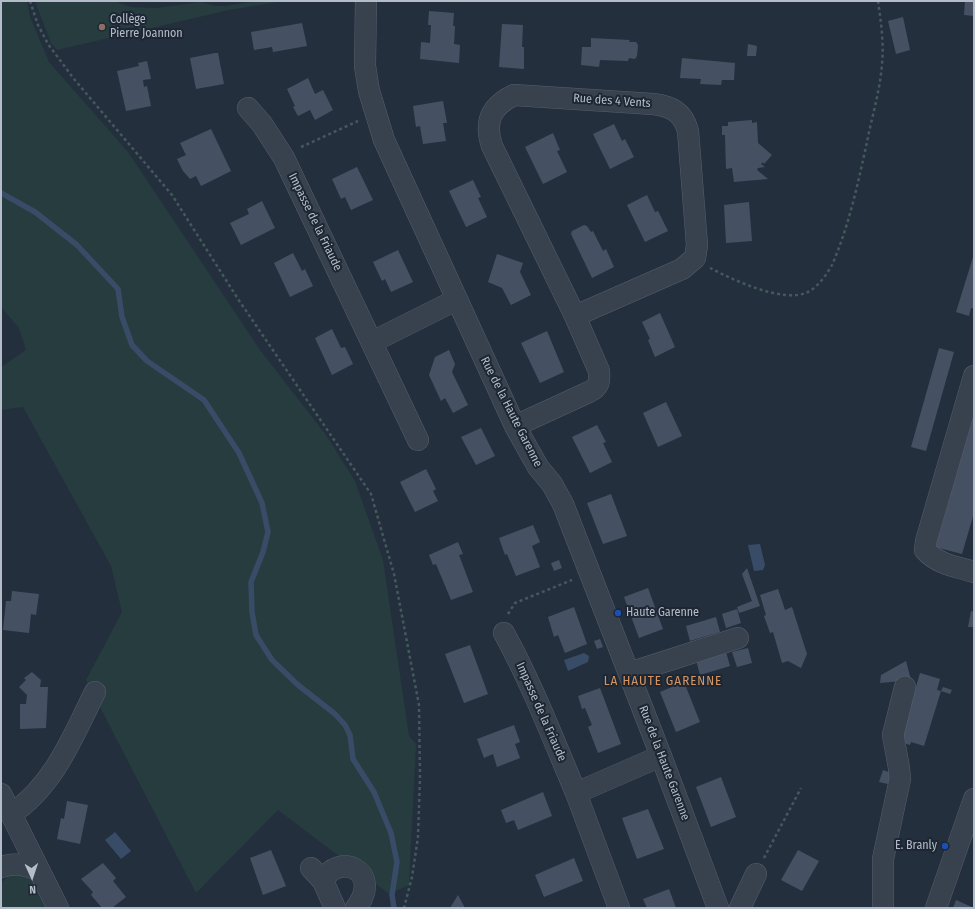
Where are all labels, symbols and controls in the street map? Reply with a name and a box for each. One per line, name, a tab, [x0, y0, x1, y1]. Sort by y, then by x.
place label: Collège Pierre Joannon	[110, 13, 183, 41]
marker: Collège Pierre Joannon	[97, 22, 107, 32]
street label: Rue des 4 Vents	[573, 91, 651, 111]
street label: Impasse de la Friaude	[285, 171, 345, 273]
street label: Rue de la Haute Garenne	[477, 355, 545, 469]
place label: Haute Garenne	[626, 606, 699, 620]
marker: Haute Garenne	[613, 608, 623, 618]
street label: Impasse de la Friaude	[513, 660, 569, 764]
district label: LA HAUTE GARENNE	[604, 673, 722, 689]
street label: Rue de la Haute Garenne	[635, 704, 693, 822]
place label: E. Branly	[895, 839, 937, 853]
marker: E. Branly	[940, 841, 950, 851]
north arrow	[12, 857, 52, 897]
text: N	[29, 883, 36, 896]

